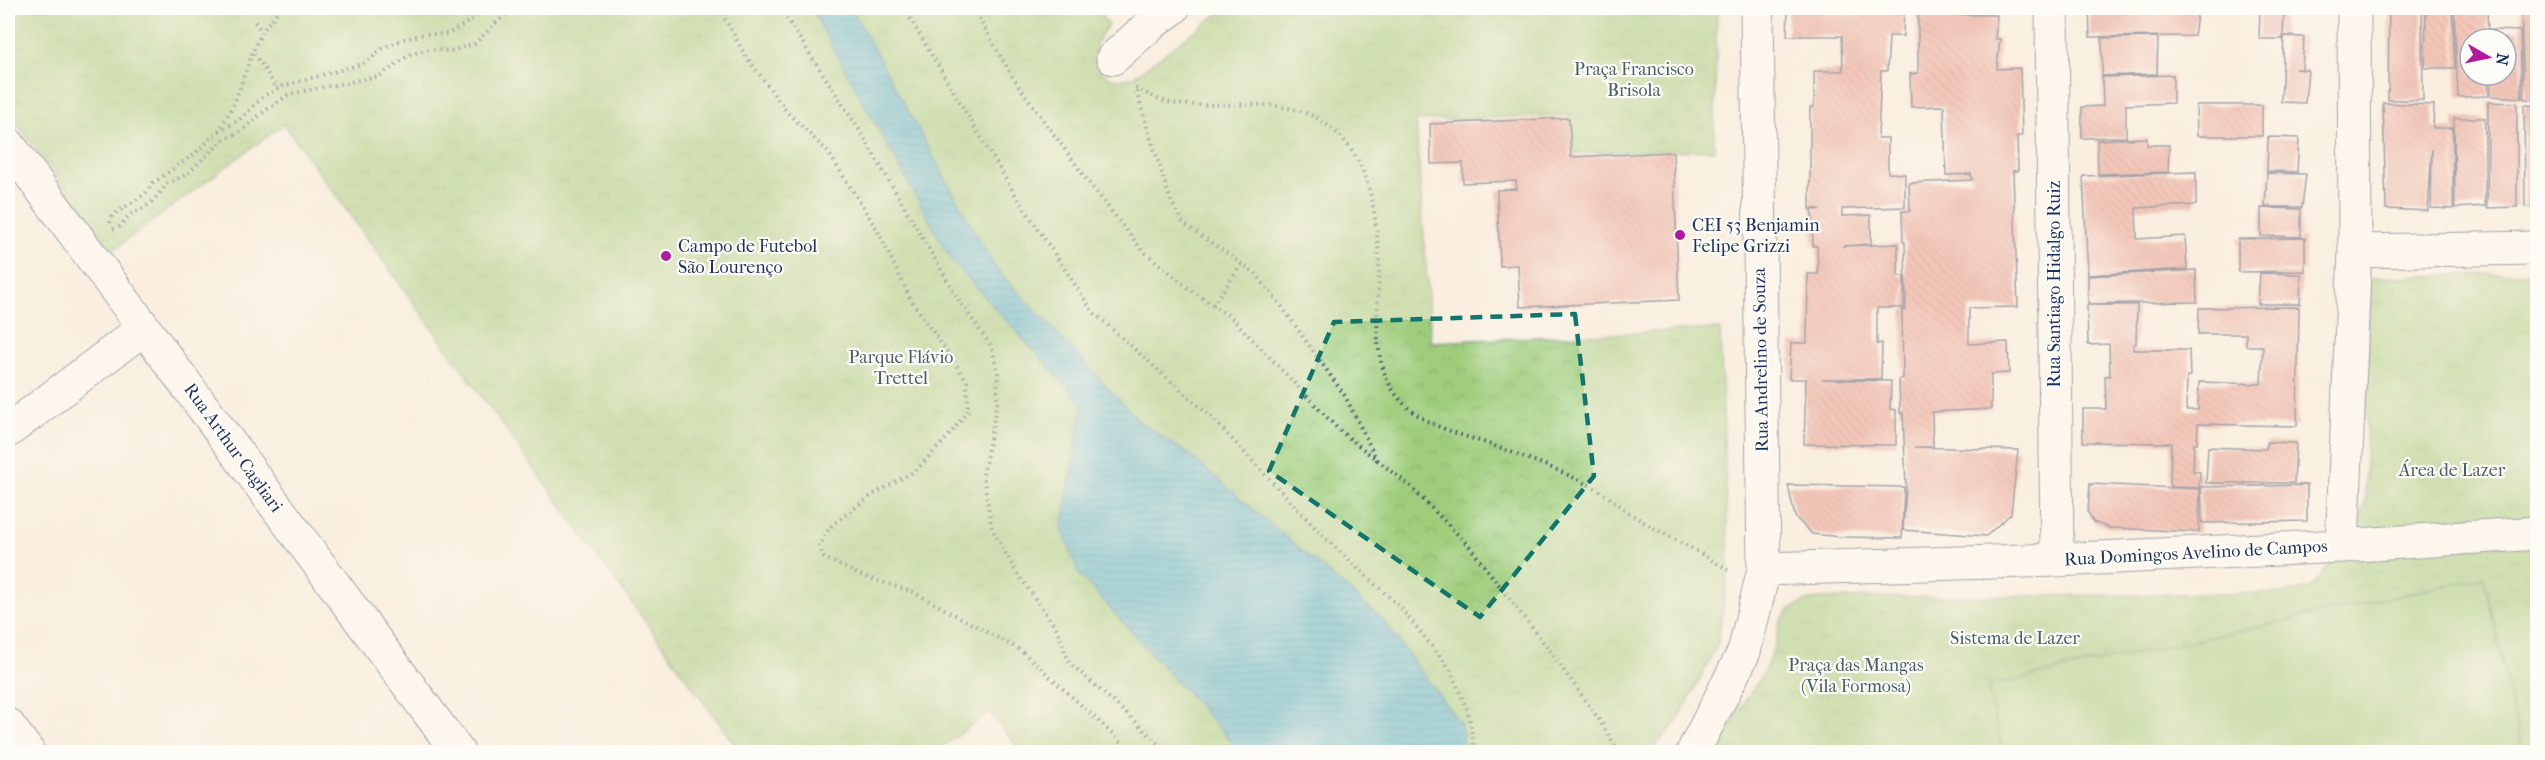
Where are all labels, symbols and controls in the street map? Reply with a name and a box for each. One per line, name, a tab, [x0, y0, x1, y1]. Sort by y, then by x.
north arrow	[2458, 27, 2518, 87]
text: N	[2492, 52, 2513, 68]
park label: Praça Francisco Brisola	[1574, 59, 1694, 101]
street label: Rua Santiago Hidalgo Ruiz	[2044, 180, 2065, 387]
place label: CEI 53 Benjamin Felipe Grizzi	[1692, 215, 1820, 257]
marker: CEI 53 Benjamin Felipe Grizzi	[1673, 228, 1687, 242]
place label: Campo de Futebol São Lourenço	[678, 236, 817, 278]
marker: Campo de Futebol São Lourenço	[659, 249, 673, 263]
street label: Rua Andrelino de Souza	[1749, 267, 1773, 452]
park label: Parque Flávio Trettel	[849, 347, 953, 389]
street label: Rua Arthur Cagliari	[179, 379, 287, 517]
park label: Área de Lazer	[2398, 459, 2506, 481]
street label: Rua Domingos Avelino de Campos	[2064, 536, 2329, 570]
park label: Sistema de Lazer	[1950, 628, 2080, 649]
park label: Praça das Mangas (Vila Formosa)	[1788, 655, 1924, 697]

